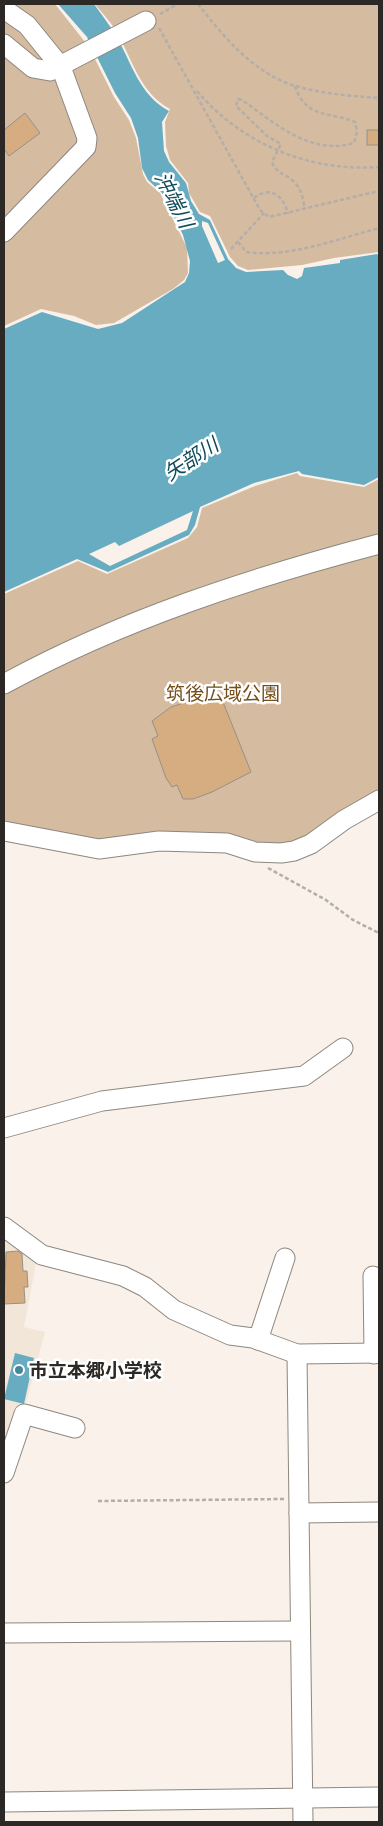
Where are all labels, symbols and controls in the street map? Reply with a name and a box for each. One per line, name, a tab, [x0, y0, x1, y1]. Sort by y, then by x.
water label: 沖端川	[149, 167, 200, 234]
water label: 矢部川	[159, 431, 225, 486]
park label: 筑後広域公園	[166, 681, 280, 705]
place label: 市立本郷小学校	[29, 1358, 162, 1382]
marker: 市立本郷小学校	[13, 1364, 25, 1376]

